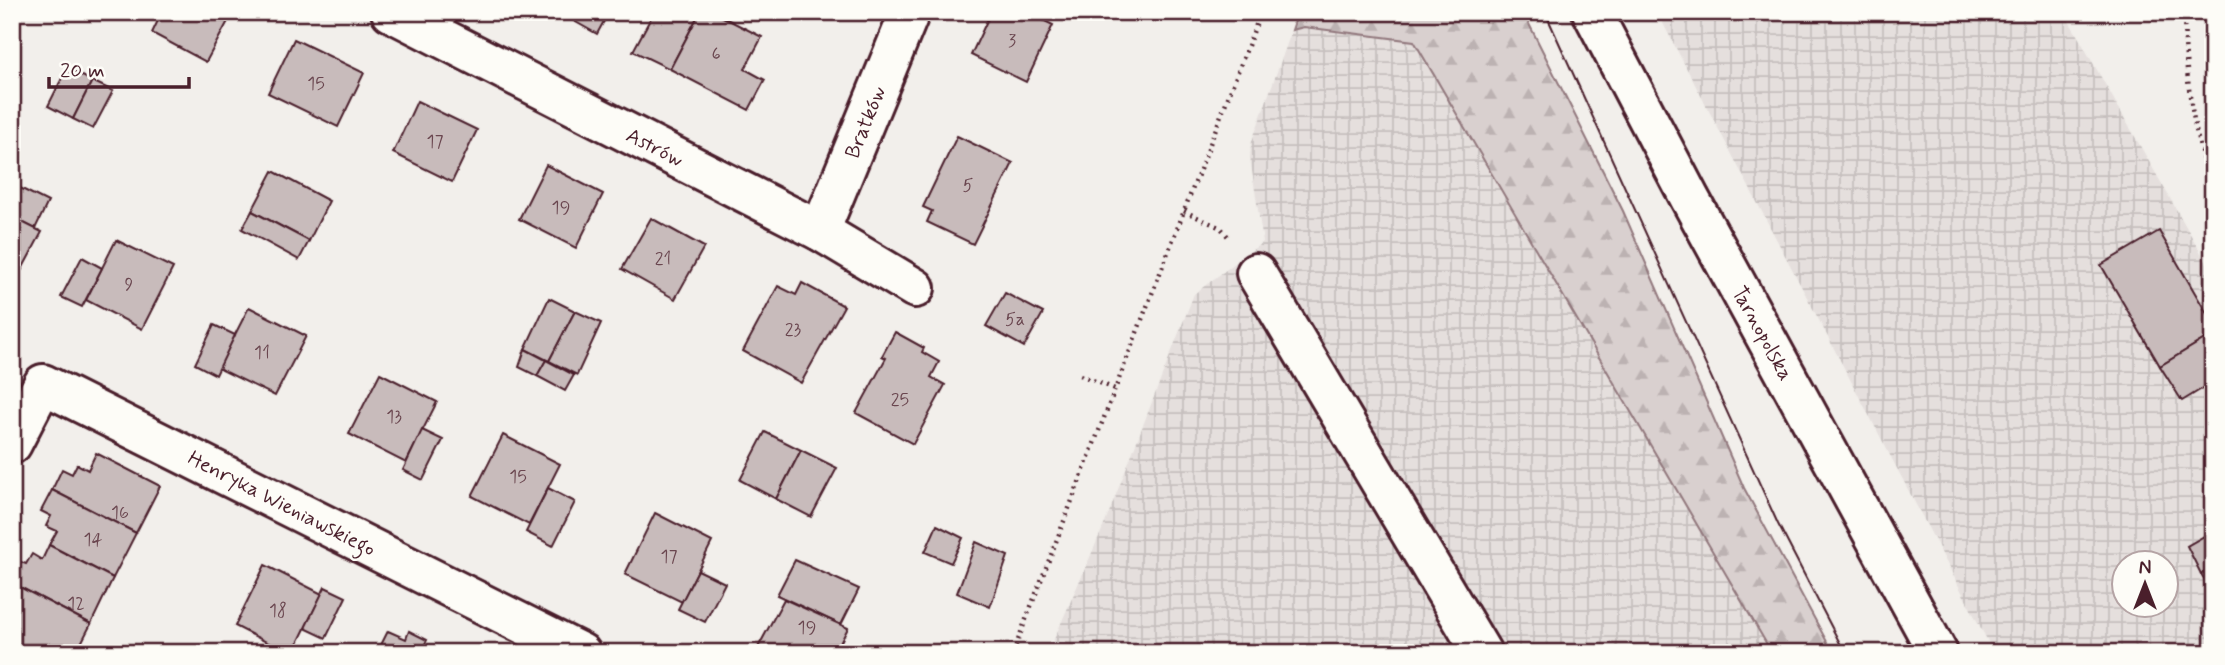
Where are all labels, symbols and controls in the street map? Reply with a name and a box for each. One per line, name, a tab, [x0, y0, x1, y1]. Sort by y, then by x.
house number: 3	[1008, 29, 1016, 53]
house number: 6	[711, 42, 721, 66]
scale bar	[49, 46, 189, 90]
text: 20 m	[60, 57, 105, 85]
house number: 15	[307, 72, 325, 96]
street label: Bratków	[839, 82, 893, 163]
street label: Astrów	[621, 122, 688, 174]
house number: 17	[426, 130, 444, 154]
house number: 5	[963, 174, 974, 198]
house number: 19	[552, 196, 570, 220]
house number: 21	[655, 247, 671, 271]
house number: 9	[125, 273, 134, 297]
street label: Tarnopolska	[1725, 281, 1800, 386]
house number: 5a	[1005, 308, 1025, 332]
house number: 23	[785, 318, 802, 342]
house number: 11	[254, 341, 270, 365]
house number: 25	[891, 388, 909, 412]
house number: 13	[386, 405, 402, 429]
street label: Henryka Wieniawskiego	[182, 444, 380, 565]
house number: 15	[509, 465, 527, 489]
house number: 16	[111, 501, 129, 525]
house number: 14	[84, 528, 103, 552]
house number: 17	[660, 545, 678, 569]
north arrow	[2110, 550, 2180, 620]
text: N	[2139, 556, 2151, 581]
house number: 12	[67, 592, 85, 616]
house number: 18	[269, 599, 287, 623]
house number: 19	[798, 616, 816, 640]

